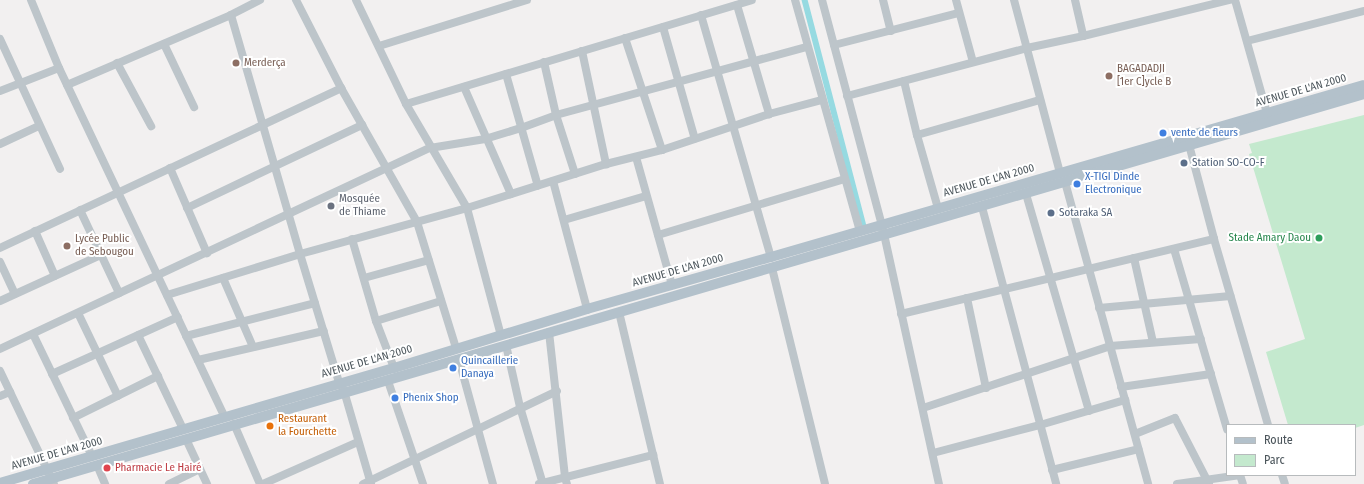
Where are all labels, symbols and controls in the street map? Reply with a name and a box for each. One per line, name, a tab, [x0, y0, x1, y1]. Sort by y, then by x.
place label: Merderça	[244, 56, 286, 70]
marker: Merderça	[231, 58, 241, 68]
place label: BAGADADJI [1er C]ycle B	[1117, 63, 1171, 89]
marker: BAGADADJI [1er C]ycle B	[1104, 71, 1114, 81]
street label: AVENUE DE L'AN 2000	[1254, 72, 1348, 110]
place label: vente de fleurs	[1171, 126, 1238, 140]
marker: vente de fleurs	[1158, 128, 1168, 138]
place label: Station SO-CO-F	[1192, 156, 1264, 170]
marker: Station SO-CO-F	[1179, 158, 1189, 168]
street label: AVENUE DE L'AN 2000	[942, 162, 1036, 200]
place label: X-TIGI Dinde Electronique	[1085, 171, 1142, 197]
marker: X-TIGI Dinde Electronique	[1072, 179, 1082, 189]
place label: Mosquée de Thiame	[339, 193, 386, 219]
marker: Mosquée de Thiame	[326, 201, 336, 211]
place label: Sotaraka SA	[1059, 206, 1112, 220]
marker: Sotaraka SA	[1046, 208, 1056, 218]
place label: Stade Amary Daou	[1229, 231, 1311, 245]
place label: Lycée Public de Sebougou	[75, 233, 134, 259]
marker: Stade Amary Daou	[1314, 233, 1324, 243]
marker: Lycée Public de Sebougou	[62, 241, 72, 251]
street label: AVENUE DE L'AN 2000	[631, 252, 725, 290]
street label: AVENUE DE L'AN 2000	[320, 343, 414, 381]
place label: Quincaillerie Danaya	[461, 355, 518, 381]
marker: Quincaillerie Danaya	[448, 363, 458, 373]
place label: Phenix Shop	[403, 391, 459, 405]
marker: Phenix Shop	[390, 393, 400, 403]
place label: Restaurant la Fourchette	[278, 413, 337, 439]
marker: Restaurant la Fourchette	[265, 421, 275, 431]
legend	[1226, 424, 1356, 476]
text: Route	[1264, 433, 1293, 447]
street label: AVENUE DE L'AN 2000	[10, 435, 104, 473]
text: Parc	[1264, 453, 1285, 467]
place label: Pharmacie Le Hairé	[115, 461, 201, 475]
marker: Pharmacie Le Hairé	[102, 463, 112, 473]

